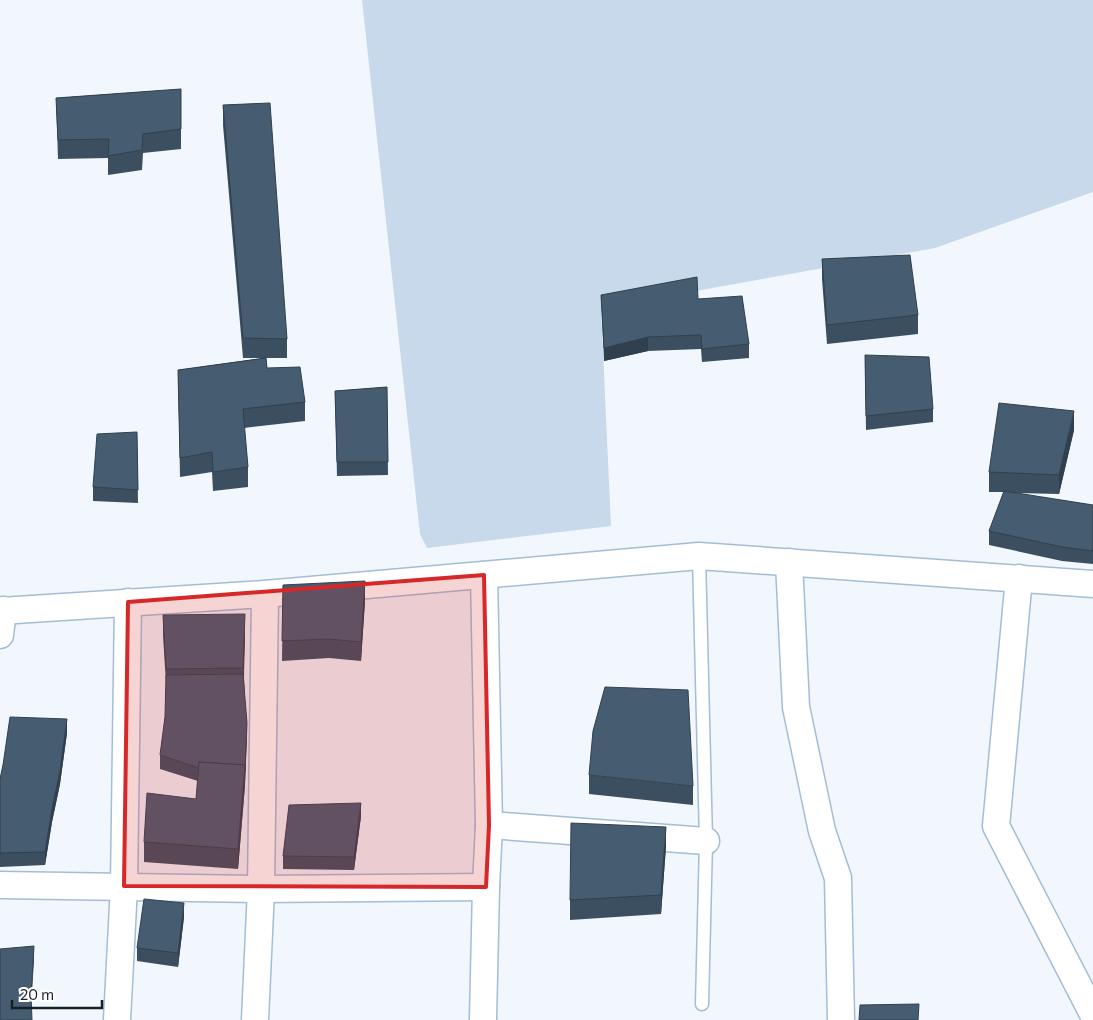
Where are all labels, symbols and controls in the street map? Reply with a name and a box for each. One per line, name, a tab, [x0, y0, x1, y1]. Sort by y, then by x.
scale bar	[12, 978, 102, 1010]
text: 20 m	[20, 985, 54, 1003]

